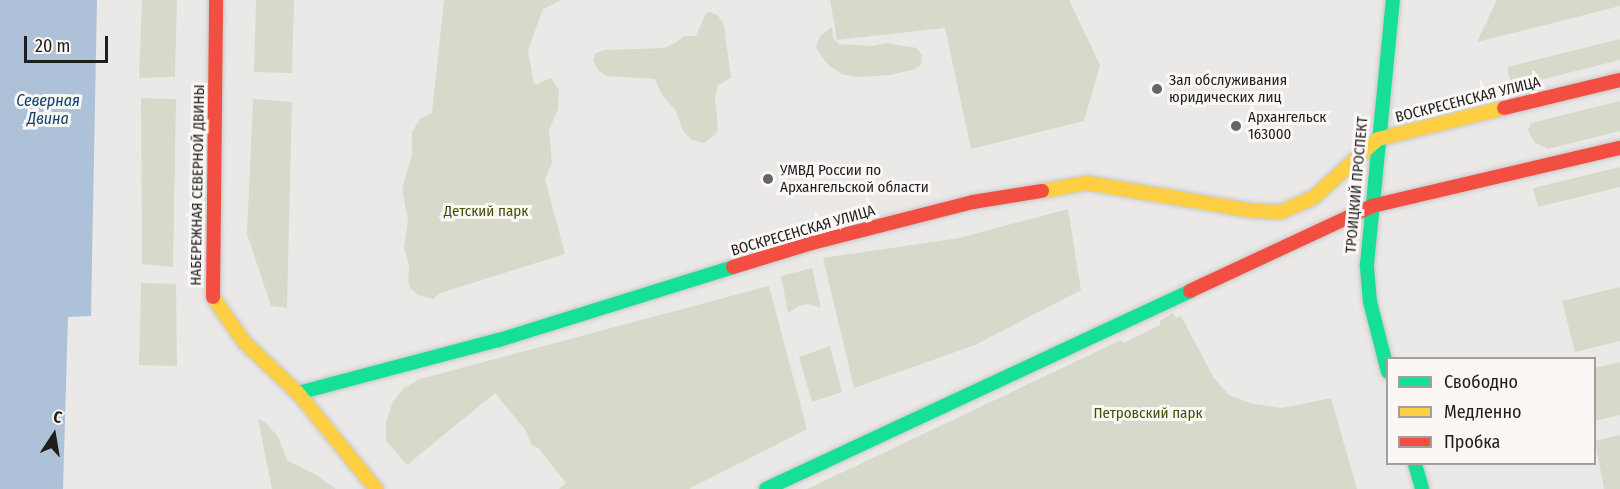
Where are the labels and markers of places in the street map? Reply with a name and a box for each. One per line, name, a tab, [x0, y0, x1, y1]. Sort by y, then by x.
place label: Зал обслуживания юридических лиц	[1169, 71, 1287, 106]
marker: Зал обслуживания юридических лиц	[1150, 82, 1164, 96]
place label: Архангельск 163000	[1248, 108, 1326, 143]
marker: Архангельск 163000	[1229, 119, 1243, 133]
place label: УМВД России по Архангельской области	[780, 161, 929, 196]
marker: УМВД России по Архангельской области	[761, 172, 775, 186]

